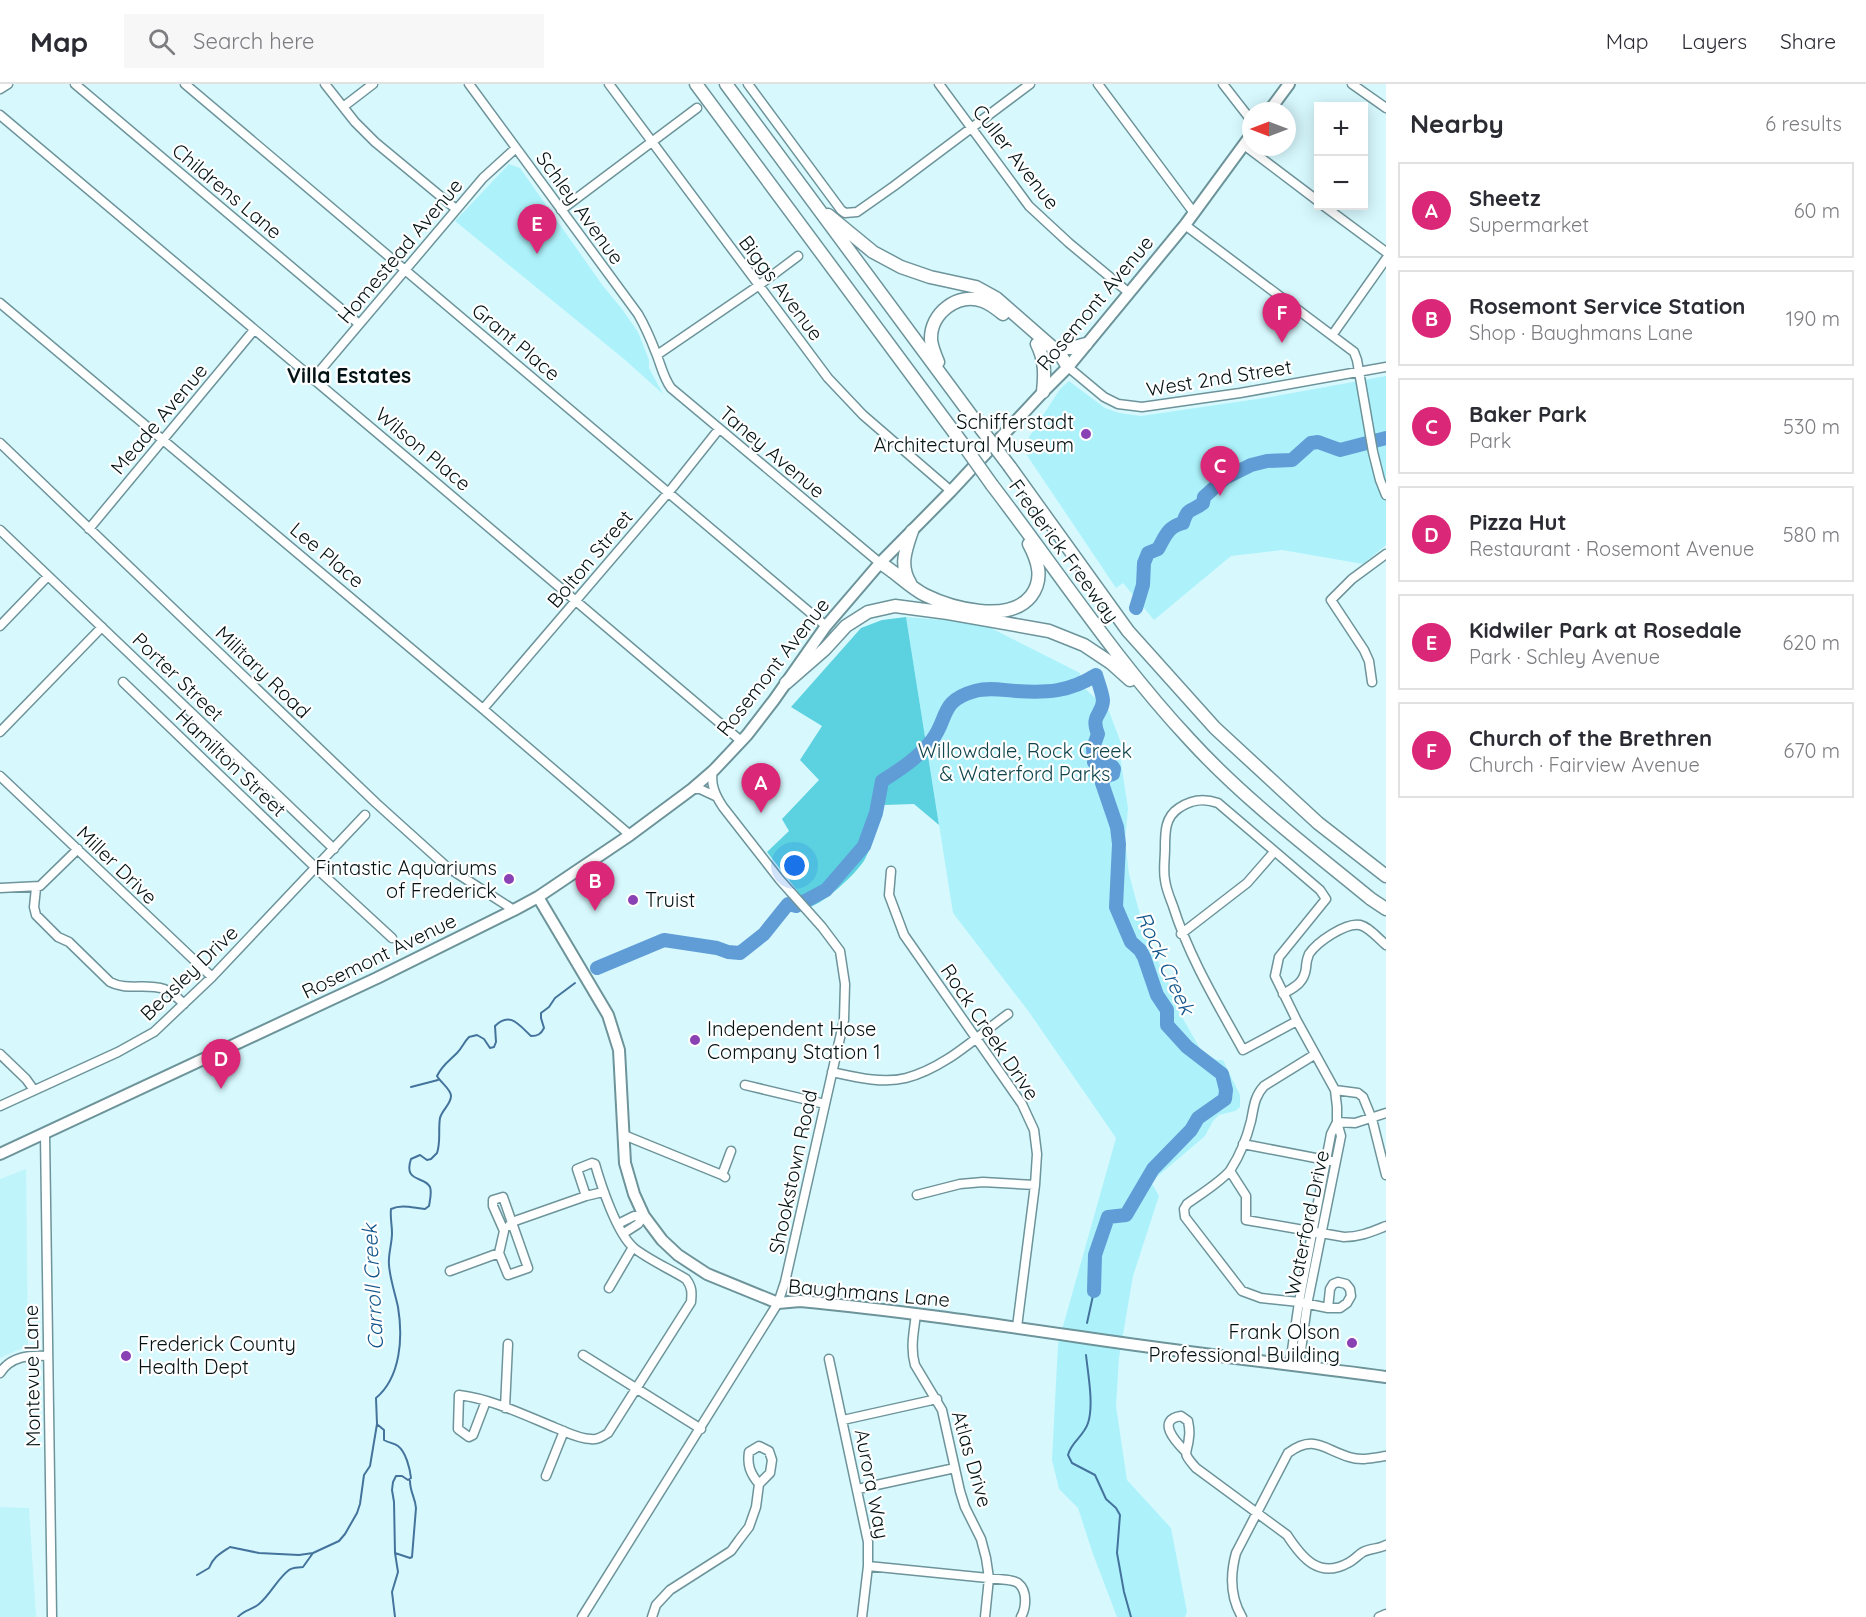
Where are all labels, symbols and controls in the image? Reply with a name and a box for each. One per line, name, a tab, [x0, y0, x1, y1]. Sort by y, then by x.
search box	[124, 14, 544, 68]
text: Map	[30, 24, 88, 59]
icon: search	[145, 25, 178, 58]
text: Search here	[193, 27, 315, 55]
text: Map	[1606, 28, 1649, 54]
text: Layers	[1682, 28, 1747, 54]
text: Share	[1780, 28, 1836, 54]
street label: Culler Avenue	[968, 99, 1065, 214]
north arrow	[1242, 102, 1296, 156]
map controls	[1314, 102, 1368, 210]
button: +	[1314, 102, 1368, 156]
text: Nearby	[1410, 107, 1504, 140]
text: 6 results	[1765, 111, 1842, 136]
street label: Childrens Lane	[167, 137, 287, 244]
street label: Schley Avenue	[531, 146, 630, 269]
button: −	[1314, 156, 1368, 210]
street label: Homestead Avenue	[332, 173, 468, 328]
text: Sheetz	[1469, 184, 1541, 212]
text: A	[1425, 198, 1438, 223]
text: 60 m	[1794, 198, 1840, 223]
pin: E	[518, 204, 556, 254]
text: Supermarket	[1469, 212, 1589, 237]
street label: Biggs Avenue	[734, 230, 829, 345]
street label: Rosemont Avenue	[1031, 230, 1158, 375]
text: Rosemont Service Station	[1469, 292, 1745, 320]
pin: F	[1262, 294, 1302, 343]
street label: Grant Place	[467, 297, 566, 386]
text: B	[1425, 306, 1438, 331]
text: 190 m	[1786, 306, 1840, 331]
text: Shop · Baughmans Lane	[1469, 320, 1693, 345]
street label: West 2nd Street	[1144, 354, 1294, 401]
street label: Meade Avenue	[105, 358, 212, 479]
district label: Villa Estates	[287, 362, 411, 388]
street label: Taney Avenue	[714, 400, 830, 503]
text: Baker Park	[1469, 400, 1587, 428]
street label: Wilson Place	[370, 401, 476, 496]
place label: Schifferstadt Architectural Museum	[873, 409, 1074, 457]
text: C	[1425, 414, 1438, 439]
text: 530 m	[1783, 414, 1840, 439]
marker: Schifferstadt Architectural Museum	[1079, 427, 1093, 441]
text: Park	[1469, 428, 1511, 453]
pin: C	[1200, 446, 1240, 496]
street label: Frederick Freeway	[1004, 474, 1125, 627]
street label: Bolton Street	[541, 504, 638, 613]
text: Pizza Hut	[1469, 508, 1566, 536]
street label: Lee Place	[285, 516, 369, 593]
text: D	[1424, 522, 1439, 547]
text: 580 m	[1783, 522, 1840, 547]
text: Restaurant · Rosemont Avenue	[1469, 536, 1754, 561]
street label: Rosemont Avenue	[711, 593, 834, 741]
text: Kidwiler Park at Rosedale	[1469, 616, 1742, 644]
street label: Military Road	[211, 620, 316, 723]
street label: Porter Street	[127, 627, 229, 727]
text: E	[1426, 630, 1437, 655]
text: 620 m	[1783, 630, 1840, 655]
text: Park · Schley Avenue	[1469, 644, 1660, 669]
street label: Hamilton Street	[171, 704, 292, 822]
text: Church of the Brethren	[1469, 724, 1712, 752]
park label: Willowdale, Rock Creek & Waterford Parks	[918, 738, 1132, 786]
text: F	[1426, 738, 1437, 763]
text: 670 m	[1783, 738, 1840, 763]
text: Church · Fairview Avenue	[1469, 752, 1700, 777]
pin: A	[742, 764, 780, 813]
street label: Miller Drive	[72, 820, 163, 909]
your location	[780, 851, 809, 880]
place label: Fintastic Aquariums of Frederick	[315, 855, 497, 903]
pin: B	[576, 862, 614, 911]
marker: Fintastic Aquariums of Frederick	[502, 872, 516, 886]
place label: Truist	[645, 887, 696, 912]
marker: Truist	[626, 893, 640, 907]
street label: Rosemont Avenue	[298, 907, 460, 1004]
water label: Rock Creek	[1131, 907, 1202, 1020]
street label: Beasley Drive	[134, 920, 243, 1026]
street label: Rock Creek Drive	[936, 959, 1045, 1105]
place label: Independent Hose Company Station 1	[707, 1016, 881, 1064]
marker: Independent Hose Company Station 1	[688, 1033, 702, 1047]
pin: D	[202, 1040, 240, 1089]
street label: Shookstown Road	[763, 1088, 822, 1256]
street label: Waterford Drive	[1279, 1148, 1334, 1298]
water label: Carroll Creek	[356, 1221, 388, 1351]
street label: Baughmans Lane	[787, 1273, 951, 1312]
street label: Montevue Lane	[18, 1305, 45, 1447]
place label: Frank Olson Professional Building	[1149, 1319, 1340, 1367]
place label: Frederick County Health Dept	[138, 1331, 296, 1379]
marker: Frank Olson Professional Building	[1345, 1336, 1359, 1350]
marker: Frederick County Health Dept	[119, 1349, 133, 1363]
street label: Atlas Drive	[947, 1408, 998, 1510]
street label: Aurora Way	[850, 1427, 895, 1541]

